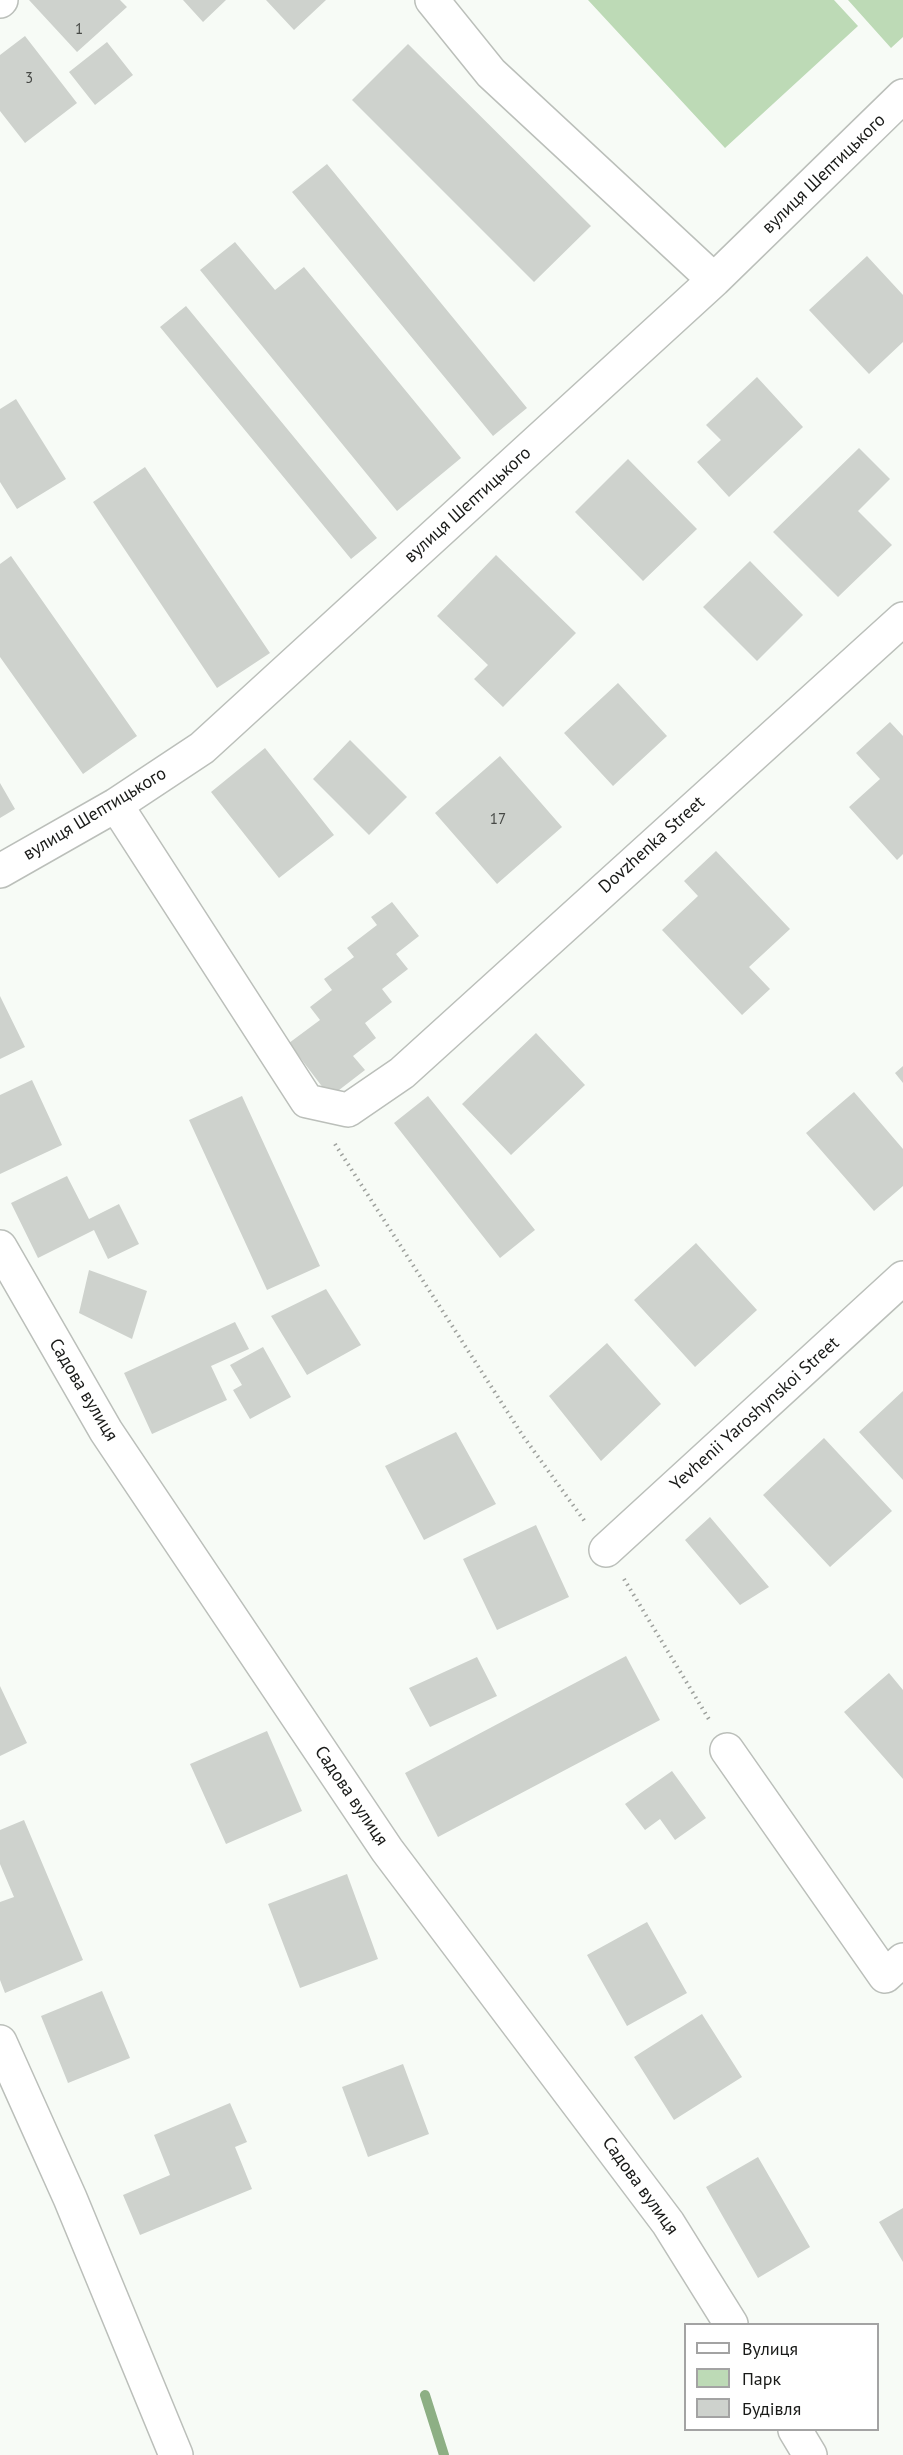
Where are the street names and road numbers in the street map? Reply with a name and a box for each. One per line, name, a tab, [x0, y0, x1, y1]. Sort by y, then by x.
street label: вулиця Шептицького	[758, 110, 890, 238]
street label: вулиця Шептицького	[400, 442, 536, 568]
street label: вулиця Шептицького	[20, 763, 170, 865]
street label: Dovzhenka Street	[595, 792, 709, 898]
street label: Yevhenii Yaroshynskoi Street	[666, 1333, 844, 1495]
street label: Садова вулиця	[44, 1335, 122, 1445]
street label: Садова вулиця	[310, 1742, 392, 1850]
street label: Садова вулиця	[597, 2133, 683, 2239]

